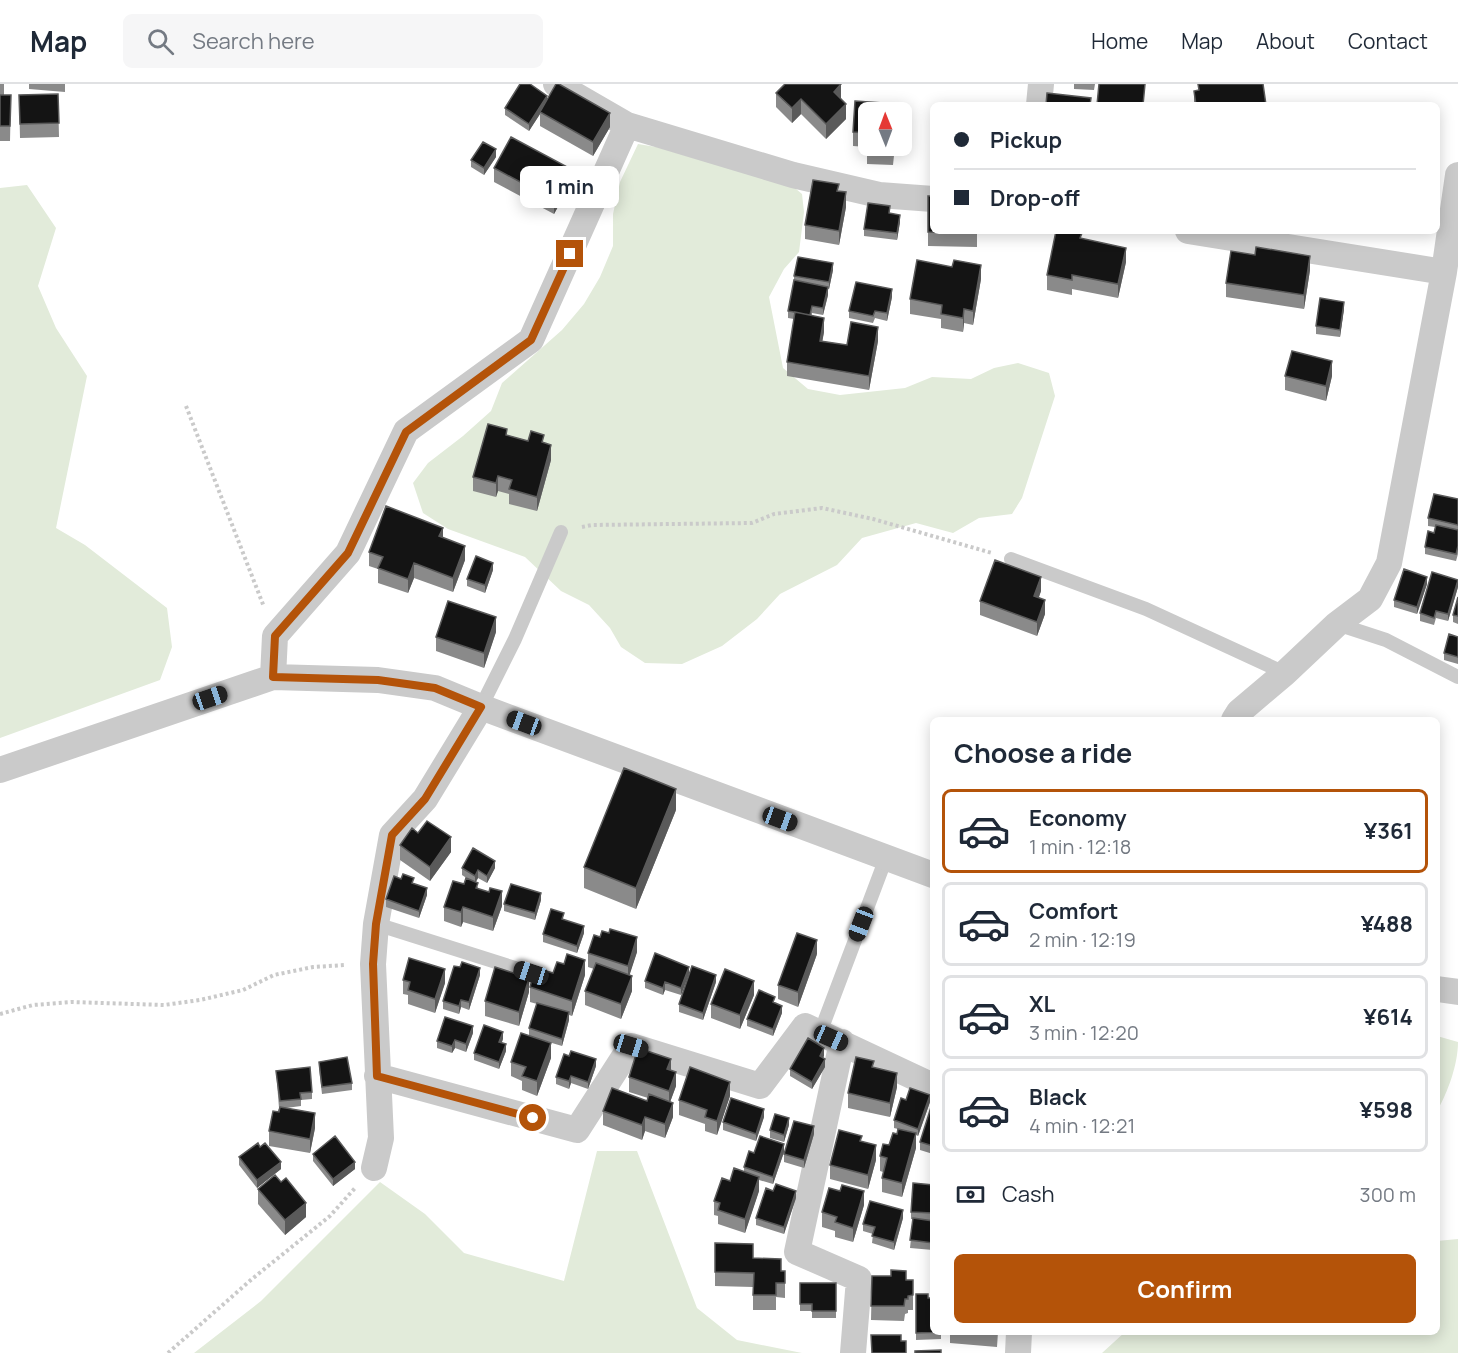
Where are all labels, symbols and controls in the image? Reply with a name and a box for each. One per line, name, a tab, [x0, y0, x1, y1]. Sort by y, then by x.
search box	[123, 14, 543, 68]
text: Map	[30, 22, 87, 60]
icon: search	[144, 25, 177, 58]
text: Search here	[192, 26, 315, 56]
text: Home	[1091, 27, 1148, 55]
text: Map	[1181, 27, 1223, 55]
text: About	[1256, 27, 1315, 55]
text: Contact	[1348, 27, 1428, 55]
north arrow	[858, 102, 912, 156]
map controls	[858, 102, 912, 156]
text: Pickup	[990, 125, 1062, 155]
callout: 1 min	[520, 167, 620, 209]
text: 1 min	[545, 173, 594, 200]
text: Drop-off	[990, 183, 1080, 213]
route end	[556, 240, 583, 267]
car	[190, 684, 230, 712]
car	[504, 708, 544, 738]
text: Choose a ride	[954, 734, 1132, 771]
text: Economy	[1029, 803, 1127, 833]
car	[760, 804, 800, 834]
icon: car	[957, 804, 1011, 858]
text: ¥361	[1364, 816, 1413, 846]
text: 1 min · 12:18	[1029, 833, 1131, 860]
text: Comfort	[1029, 896, 1118, 926]
icon: car	[957, 897, 1011, 951]
car	[846, 904, 876, 944]
text: ¥488	[1361, 909, 1413, 939]
text: 2 min · 12:19	[1029, 926, 1136, 953]
car	[511, 959, 551, 987]
text: XL	[1029, 989, 1055, 1019]
icon: car	[957, 990, 1011, 1044]
text: ¥614	[1363, 1002, 1413, 1032]
text: 3 min · 12:20	[1029, 1019, 1139, 1046]
car	[811, 1022, 851, 1054]
car	[611, 1032, 651, 1060]
text: Black	[1029, 1082, 1086, 1112]
icon: car	[957, 1083, 1011, 1137]
text: ¥598	[1360, 1095, 1413, 1125]
route start	[519, 1104, 546, 1131]
text: 4 min · 12:21	[1029, 1112, 1135, 1139]
icon: cash	[954, 1178, 987, 1211]
text: Cash	[1002, 1179, 1055, 1209]
text: 300 m	[1360, 1181, 1416, 1208]
button: Confirm	[954, 1254, 1416, 1323]

